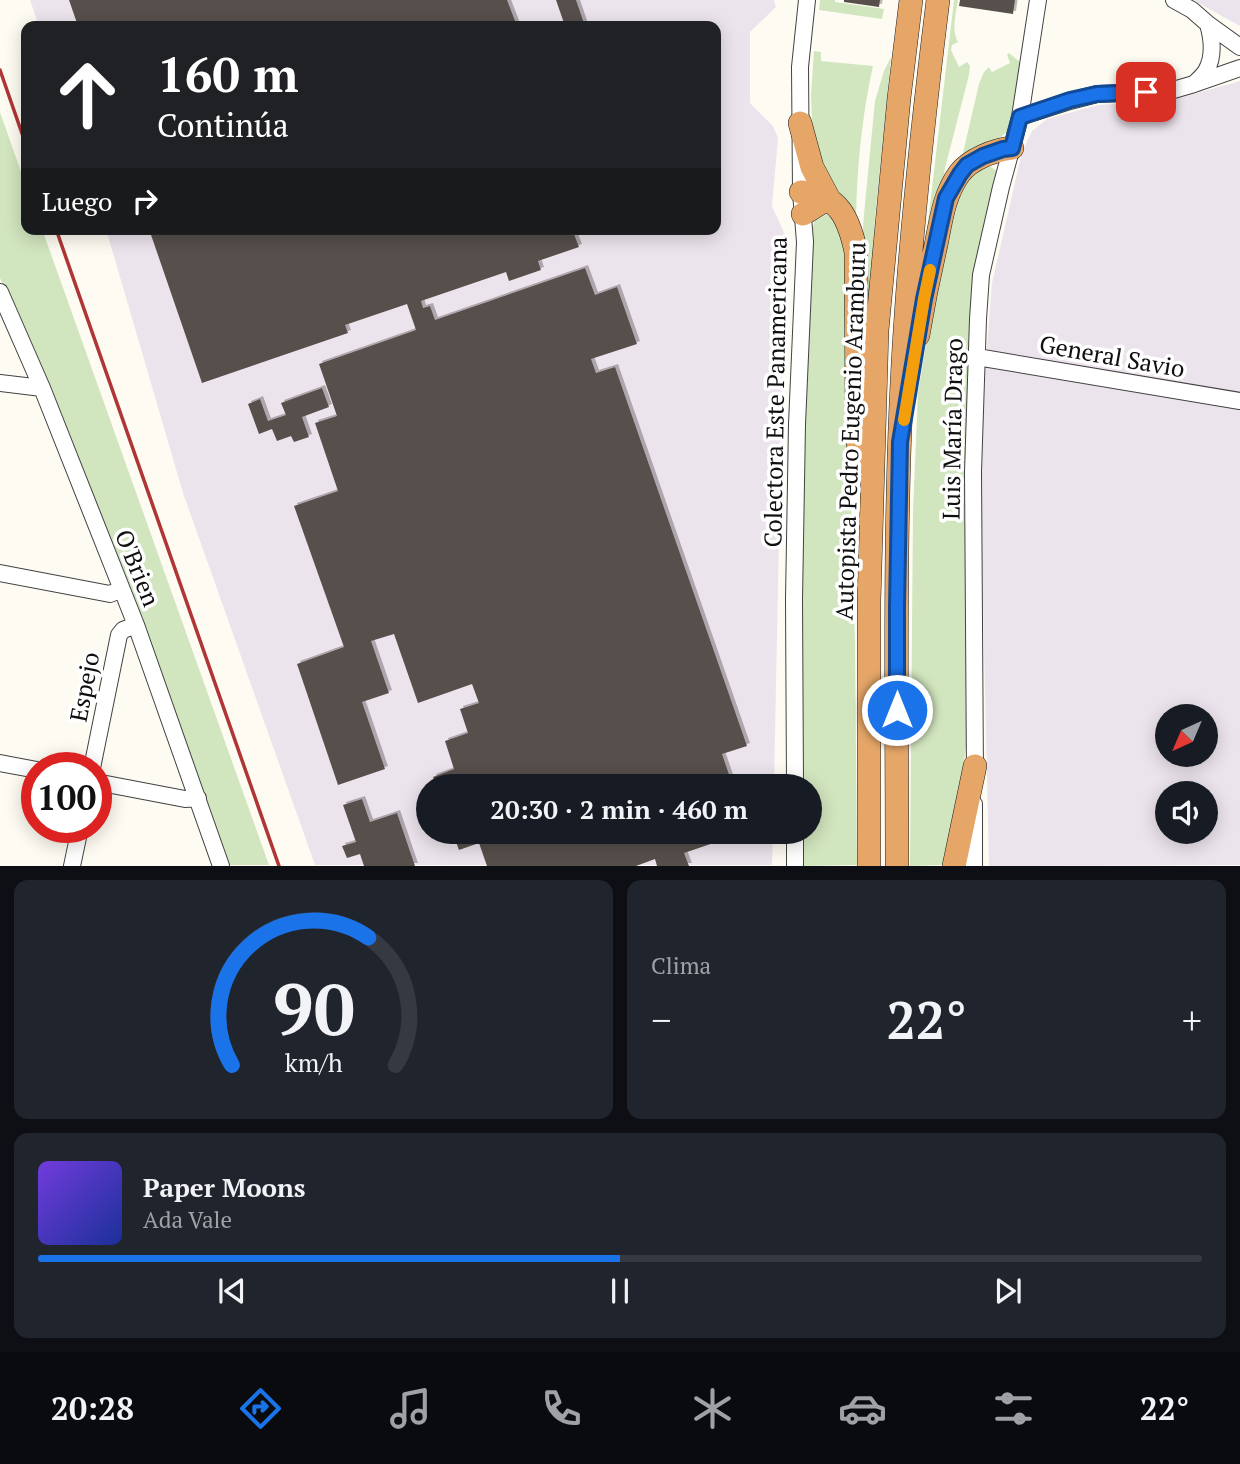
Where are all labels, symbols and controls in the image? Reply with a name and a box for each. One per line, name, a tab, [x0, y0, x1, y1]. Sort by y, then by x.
text: 160 m	[157, 41, 299, 106]
icon: ahead	[42, 49, 133, 140]
pin	[1116, 62, 1176, 122]
icon: arrive	[1127, 73, 1165, 111]
text: Continúa	[157, 104, 289, 146]
icon: right	[126, 182, 164, 220]
text: Luego	[42, 184, 112, 218]
street label: Colectora Este Panamericana	[756, 236, 794, 548]
street label: Autopista Pedro Eugenio Aramburu	[827, 241, 873, 621]
street label: General Savio	[1037, 327, 1187, 385]
street label: Luis María Drago	[934, 338, 970, 520]
street label: O'Brien	[108, 525, 168, 611]
street label: Espejo	[62, 649, 106, 724]
position arrow	[860, 673, 934, 747]
north arrow	[1155, 704, 1218, 766]
map controls	[1155, 704, 1218, 844]
speed limit sign: 100	[21, 752, 112, 843]
button: sound	[1155, 781, 1218, 844]
text: 20:30 · 2 min · 460 m	[490, 792, 748, 826]
text: Clima	[651, 950, 711, 981]
text: 90	[272, 960, 355, 1057]
text: 22°	[886, 985, 967, 1054]
text: −	[651, 995, 671, 1045]
text: +	[1182, 995, 1202, 1045]
text: km/h	[285, 1046, 343, 1079]
text: Paper Moons	[143, 1170, 306, 1204]
text: Ada Vale	[143, 1204, 232, 1235]
icon: previous	[213, 1272, 251, 1310]
icon: pause	[601, 1272, 639, 1310]
icon: next	[989, 1272, 1027, 1310]
icon: directions	[236, 1384, 285, 1433]
icon: music	[386, 1384, 435, 1433]
icon: phone	[537, 1384, 586, 1433]
icon: climate	[688, 1384, 737, 1433]
icon: car	[838, 1384, 887, 1433]
icon: filters	[989, 1384, 1038, 1433]
text: 20:28	[51, 1387, 134, 1429]
text: 22°	[1140, 1387, 1189, 1429]

